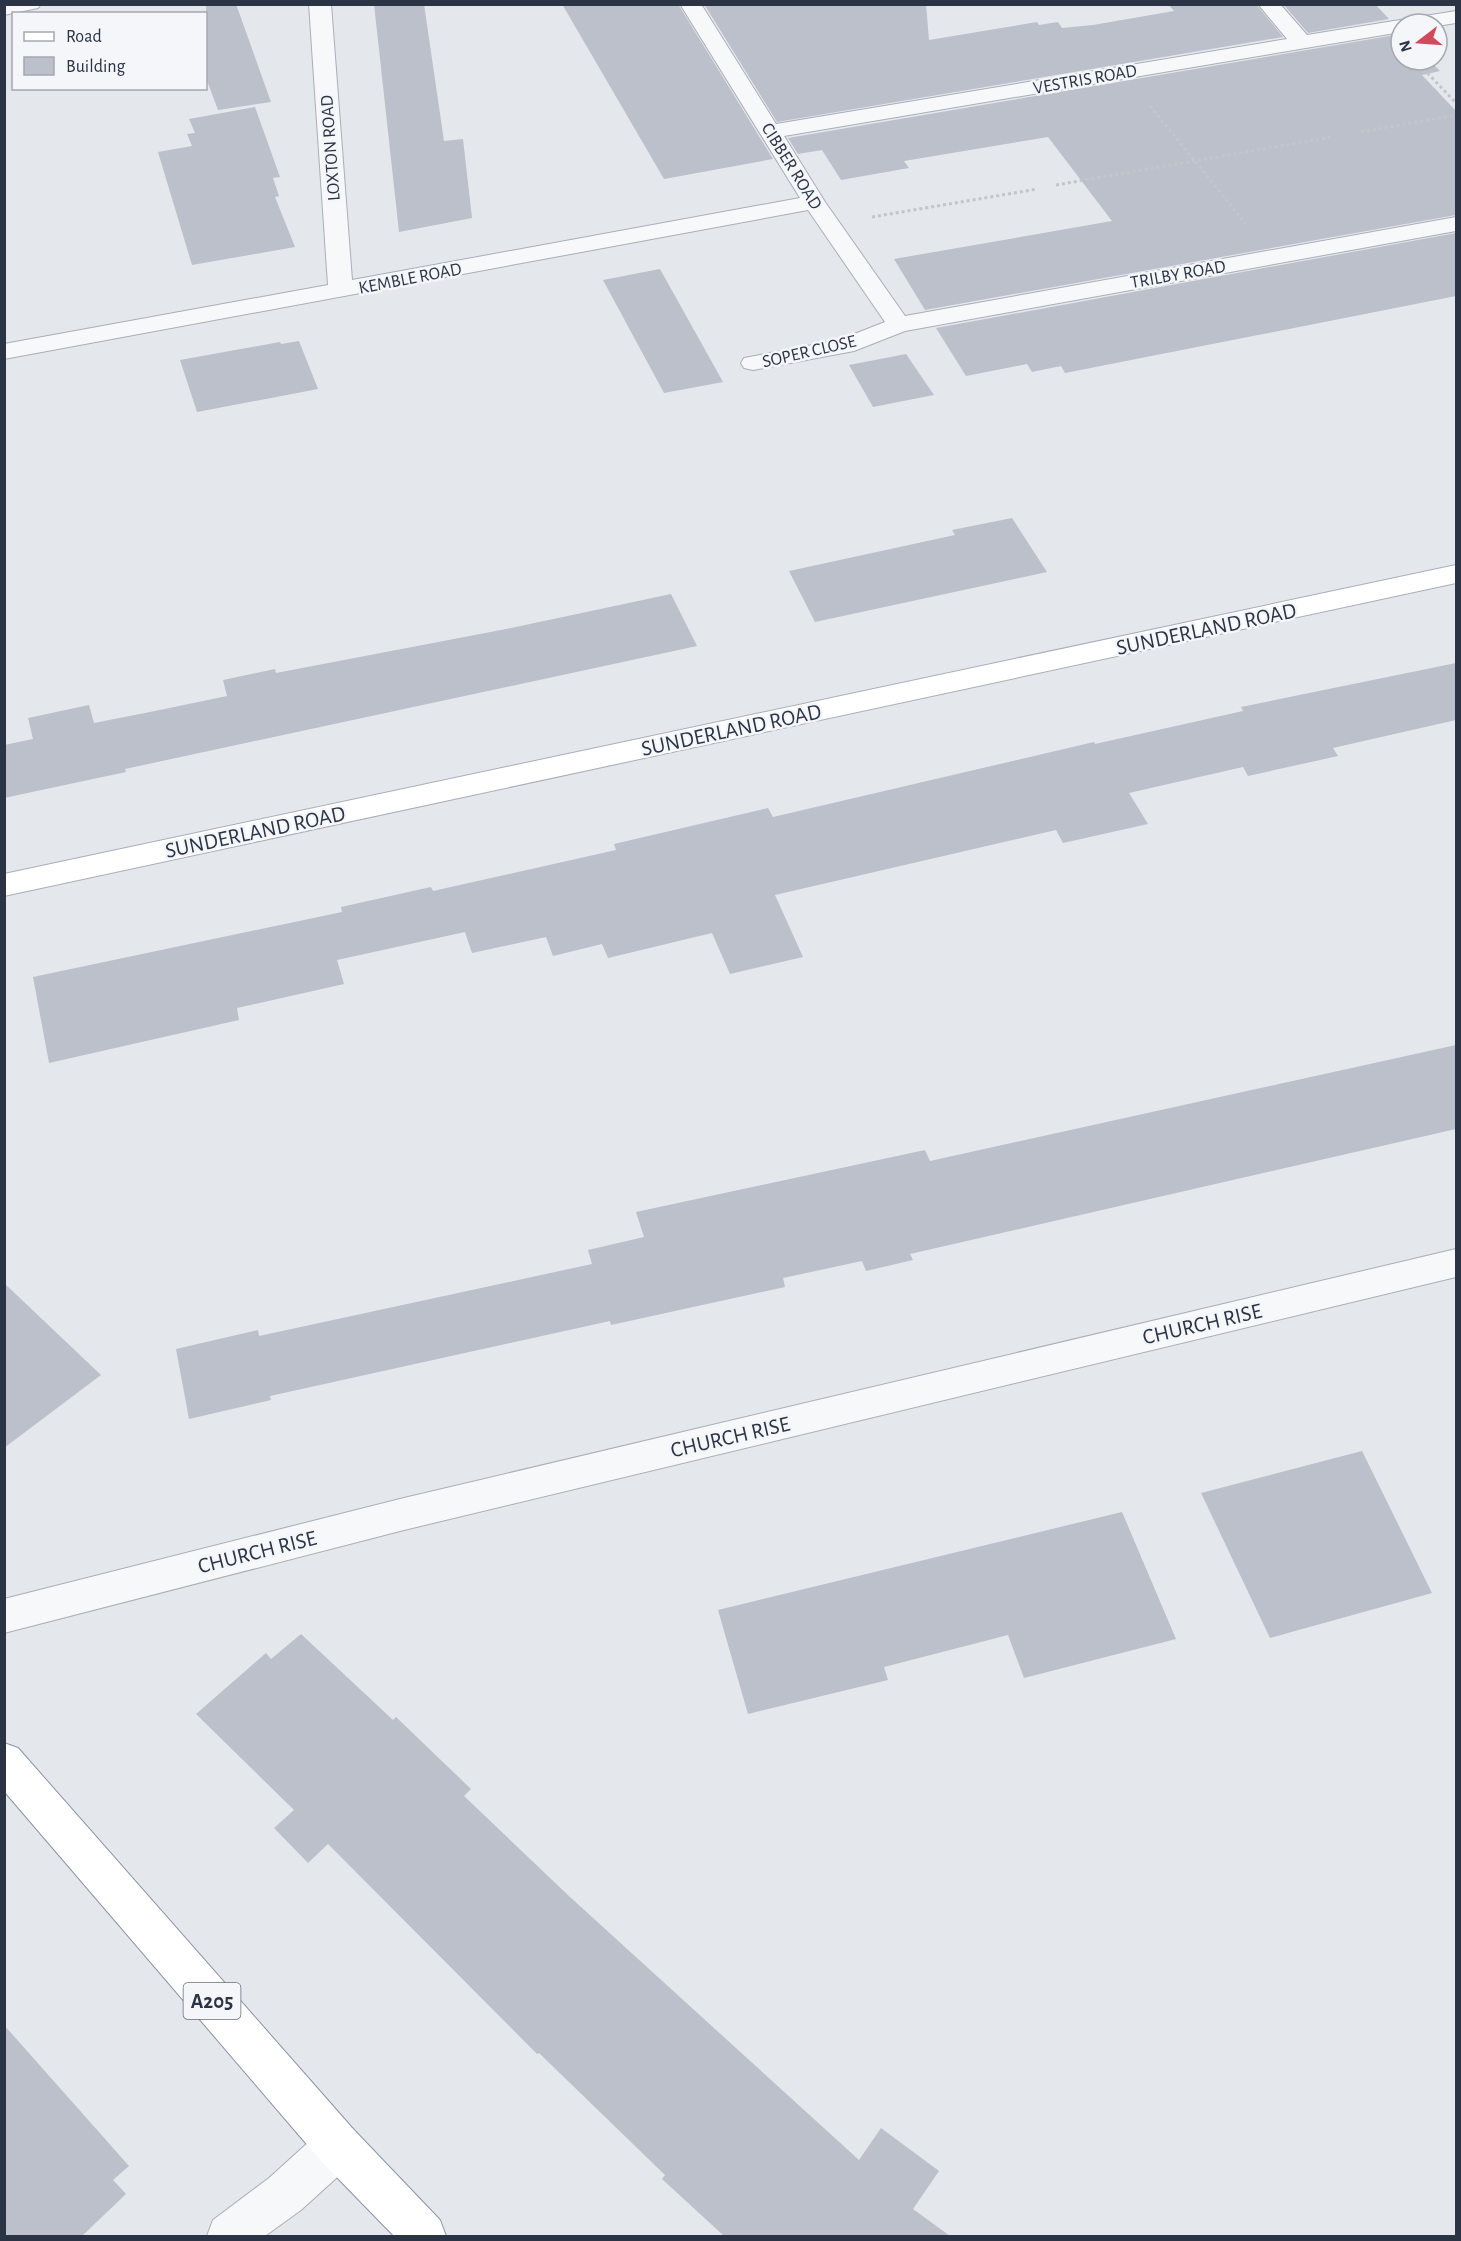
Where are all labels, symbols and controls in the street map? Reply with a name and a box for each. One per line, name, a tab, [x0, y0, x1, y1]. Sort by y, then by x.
legend	[12, 12, 207, 90]
north arrow	[1389, 12, 1449, 72]
text: Road	[66, 28, 102, 46]
text: N	[1396, 38, 1415, 54]
text: Building	[66, 58, 126, 76]
street label: VESTRIS ROAD	[1032, 62, 1139, 98]
street label: LOXTON ROAD	[318, 94, 344, 202]
street label: CIBBER ROAD	[758, 120, 825, 213]
street label: TRILBY ROAD	[1129, 258, 1227, 292]
street label: KEMBLE ROAD	[357, 260, 463, 298]
street label: SOPER CLOSE	[761, 332, 858, 372]
street label: SUNDERLAND ROAD	[1114, 599, 1298, 659]
street label: SUNDERLAND ROAD	[639, 700, 823, 760]
street label: SUNDERLAND ROAD	[163, 802, 347, 862]
street label: CHURCH RISE	[1141, 1300, 1264, 1348]
street label: CHURCH RISE	[669, 1413, 792, 1461]
street label: CHURCH RISE	[196, 1527, 319, 1577]
road number: A205	[184, 1983, 240, 2019]

